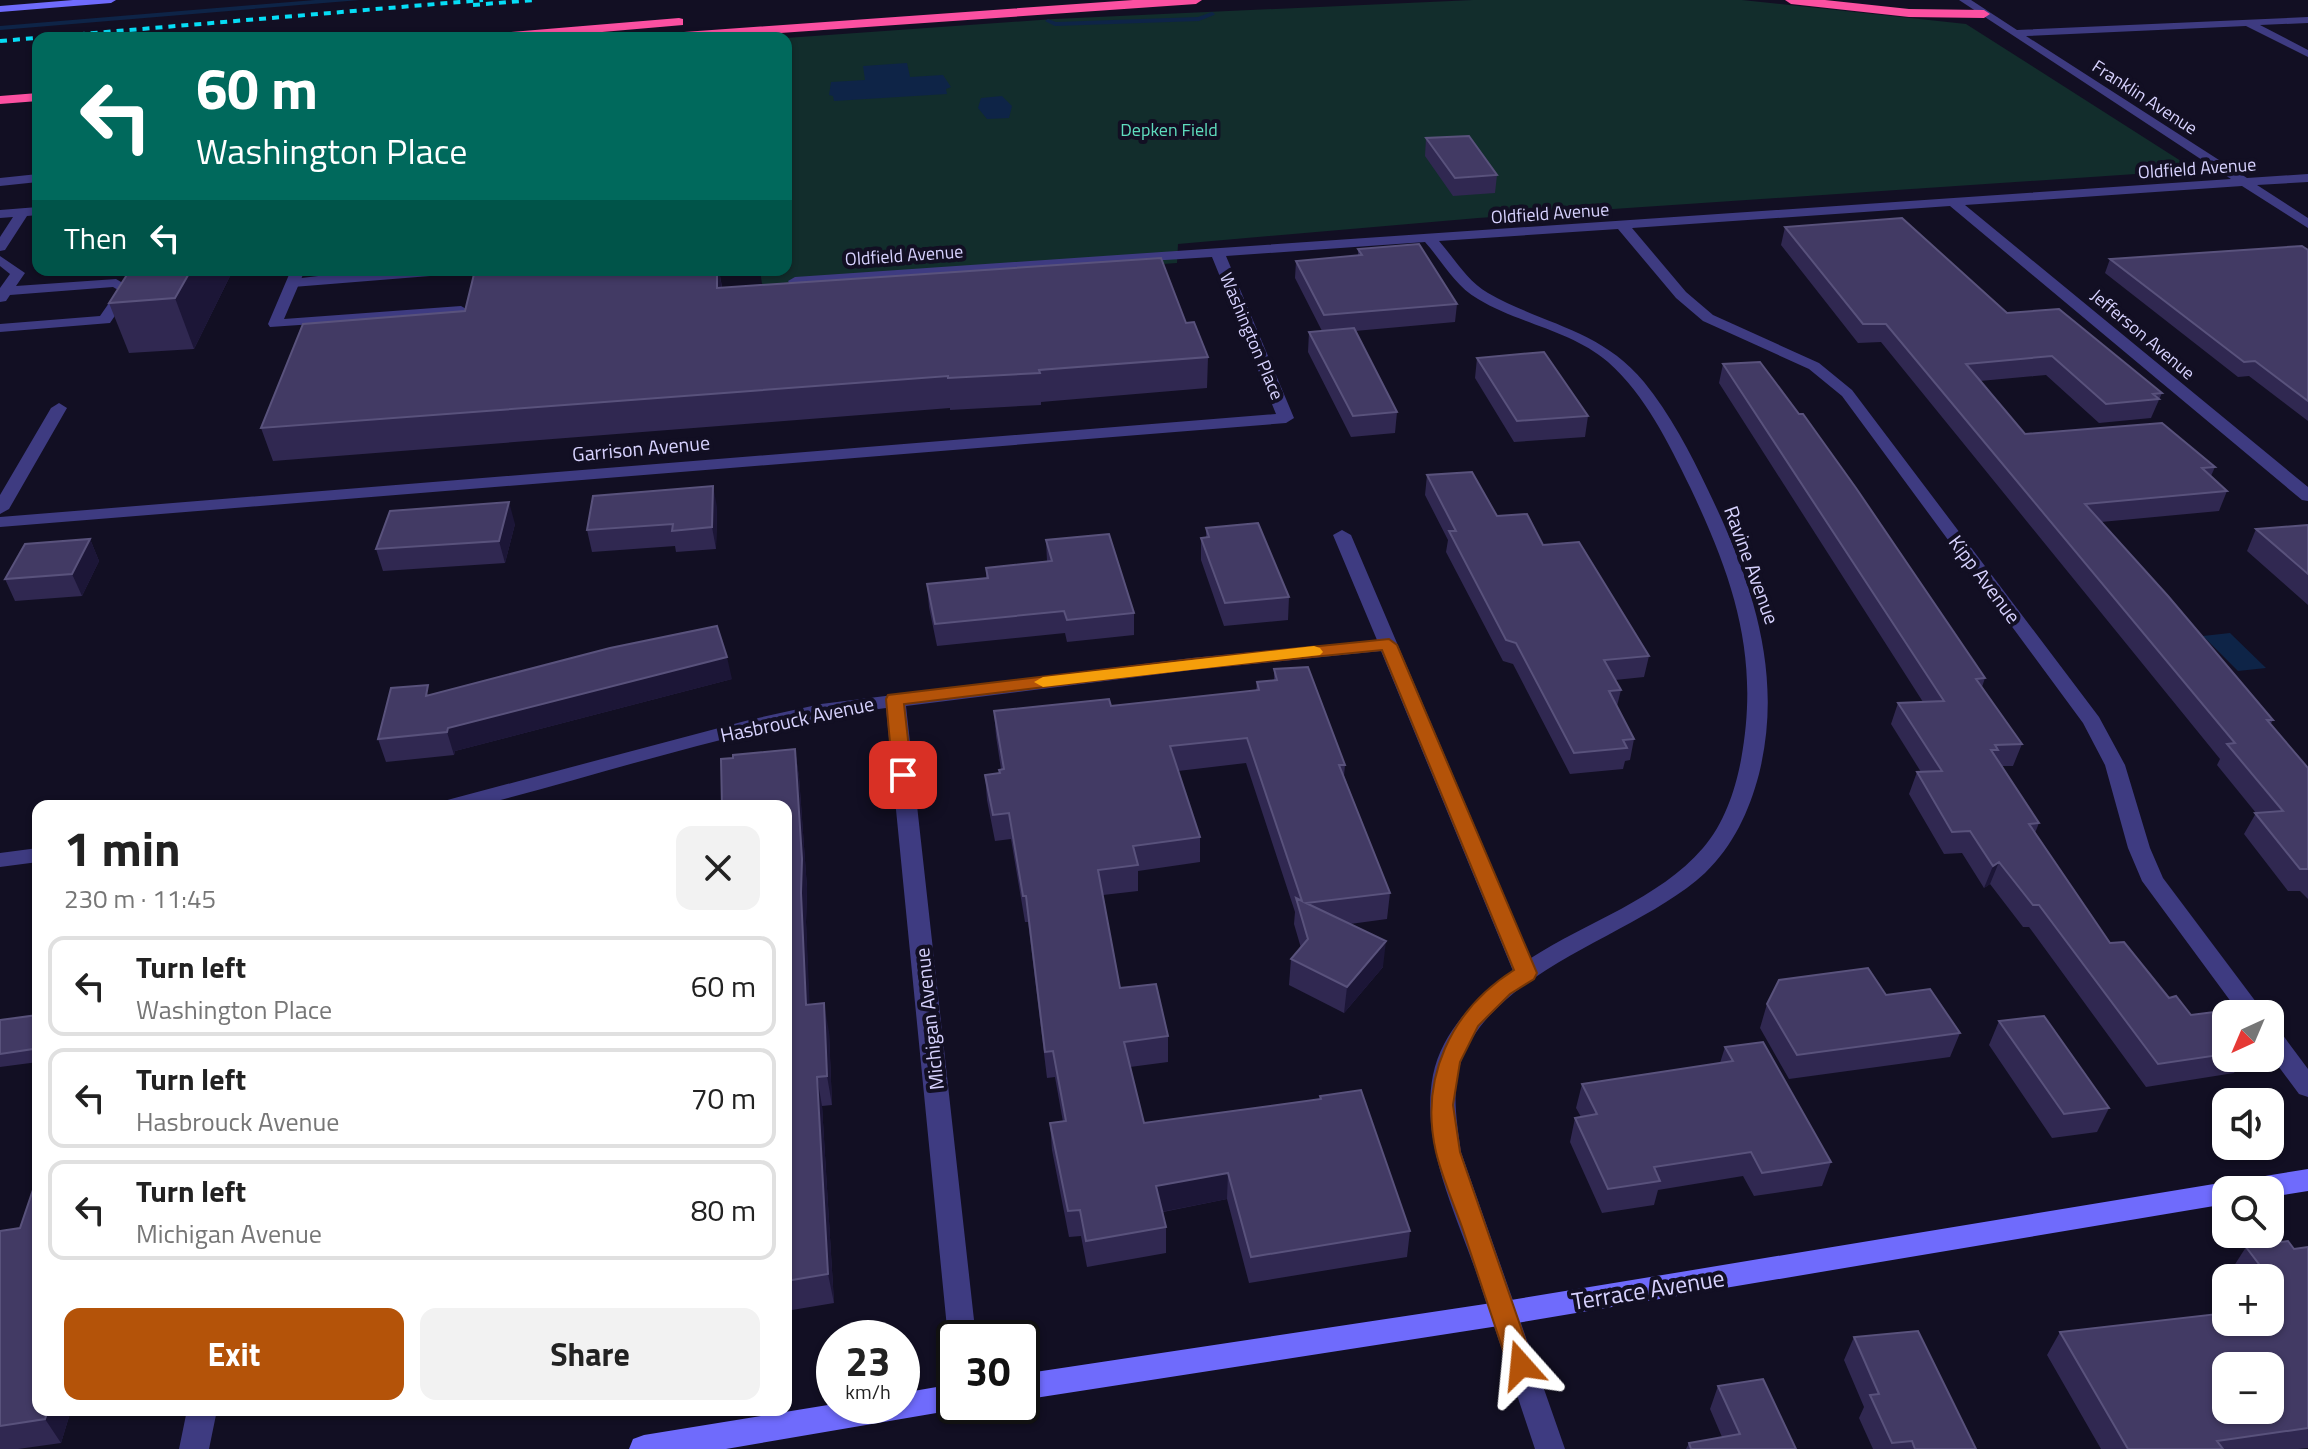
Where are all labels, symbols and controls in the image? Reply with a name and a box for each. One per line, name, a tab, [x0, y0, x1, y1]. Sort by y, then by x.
text: 60 m	[196, 46, 318, 131]
street label: Franklin Avenue	[2087, 53, 2203, 141]
icon: left	[64, 64, 168, 168]
park label: Depken Field	[1120, 116, 1218, 143]
text: Washington Place	[196, 123, 467, 178]
street label: Oldfield Avenue	[2137, 150, 2257, 186]
street label: Oldfield Avenue	[1490, 195, 1610, 231]
text: Then	[64, 215, 127, 261]
icon: left	[143, 216, 187, 260]
street label: Oldfield Avenue	[844, 237, 964, 273]
street label: Washington Place	[1213, 268, 1291, 404]
street label: Jefferson Avenue	[2085, 282, 2201, 386]
street label: Garrison Avenue	[571, 427, 711, 469]
street label: Ravine Avenue	[1716, 501, 1788, 629]
street label: Kipp Avenue	[1941, 528, 2029, 630]
street label: Hasbrouck Avenue	[717, 688, 877, 750]
pin	[869, 741, 937, 809]
icon: arrive	[881, 753, 925, 797]
text: 1 min	[64, 812, 181, 885]
button: close	[676, 826, 760, 910]
text: 230 m · 11:45	[64, 879, 216, 918]
text: Turn left	[136, 944, 246, 990]
street label: Michigan Avenue	[906, 946, 952, 1092]
text: 60 m	[691, 963, 756, 1009]
icon: left	[68, 964, 112, 1008]
text: Washington Place	[136, 990, 332, 1029]
north arrow	[2212, 1000, 2284, 1072]
map controls	[2212, 1000, 2284, 1424]
text: Turn left	[136, 1056, 246, 1102]
text: 70 m	[691, 1075, 756, 1121]
icon: left	[68, 1076, 112, 1120]
button: sound	[2212, 1088, 2284, 1160]
text: Hasbrouck Avenue	[136, 1102, 339, 1141]
text: Turn left	[136, 1168, 246, 1214]
button: search	[2212, 1176, 2284, 1248]
text: 80 m	[691, 1187, 756, 1233]
icon: left	[68, 1188, 112, 1232]
text: Michigan Avenue	[136, 1214, 322, 1253]
street label: Terrace Avenue	[1569, 1259, 1727, 1319]
button: +	[2212, 1264, 2284, 1336]
button: Exit	[64, 1308, 404, 1400]
button: Share	[420, 1308, 760, 1400]
speed limit sign: 30	[936, 1320, 1040, 1424]
position arrow	[1479, 1323, 1563, 1407]
text: 23	[846, 1331, 890, 1392]
button: −	[2212, 1352, 2284, 1424]
text: km/h	[845, 1376, 891, 1407]

